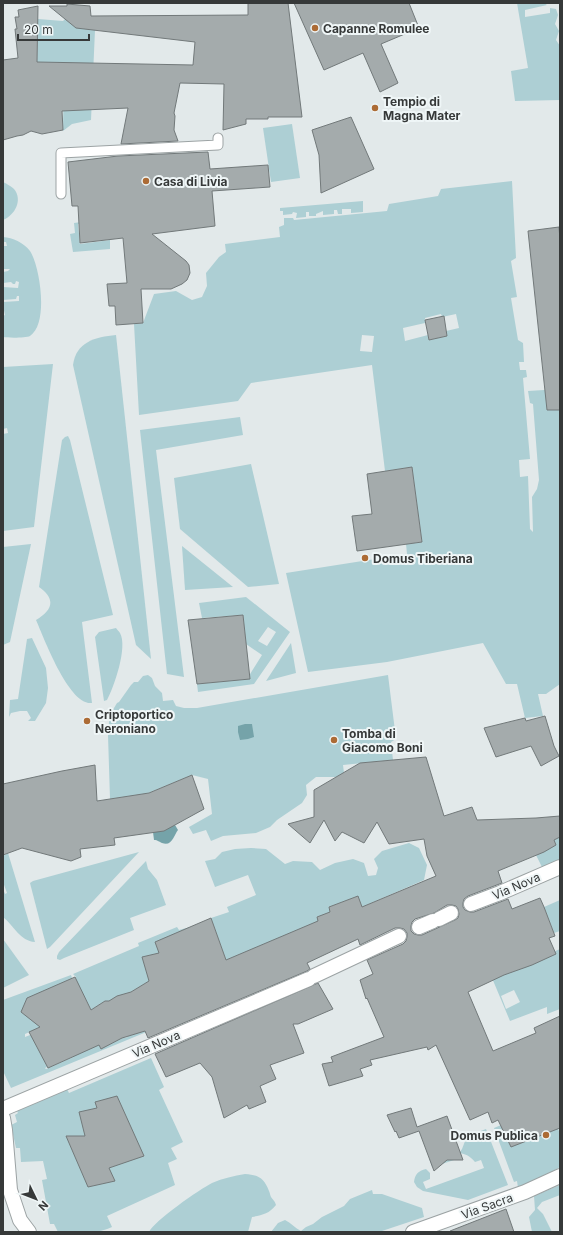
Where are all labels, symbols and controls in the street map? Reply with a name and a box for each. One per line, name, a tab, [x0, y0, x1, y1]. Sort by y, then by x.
scale bar	[18, 16, 89, 42]
place label: Capanne Romulee	[323, 21, 430, 36]
text: 20 m	[24, 22, 53, 37]
marker: Capanne Romulee	[310, 23, 320, 33]
place label: Tempio di Magna Mater	[383, 94, 461, 123]
marker: Tempio di Magna Mater	[370, 103, 380, 113]
place label: Casa di Livia	[154, 174, 228, 189]
marker: Casa di Livia	[141, 176, 151, 186]
place label: Domus Tiberiana	[373, 551, 473, 566]
marker: Domus Tiberiana	[360, 553, 370, 563]
place label: Criptoportico Neroniano	[95, 707, 173, 736]
marker: Criptoportico Neroniano	[82, 716, 92, 726]
place label: Tomba di Giacomo Boni	[342, 726, 423, 755]
marker: Tomba di Giacomo Boni	[329, 735, 339, 745]
street label: Via Nova	[490, 869, 542, 903]
street label: Via Nova	[130, 1027, 182, 1061]
place label: Domus Publica	[451, 1128, 538, 1143]
marker: Domus Publica	[541, 1130, 551, 1140]
north arrow	[16, 1179, 56, 1219]
street label: Via Sacra	[459, 1190, 515, 1222]
text: N	[35, 1198, 51, 1214]

